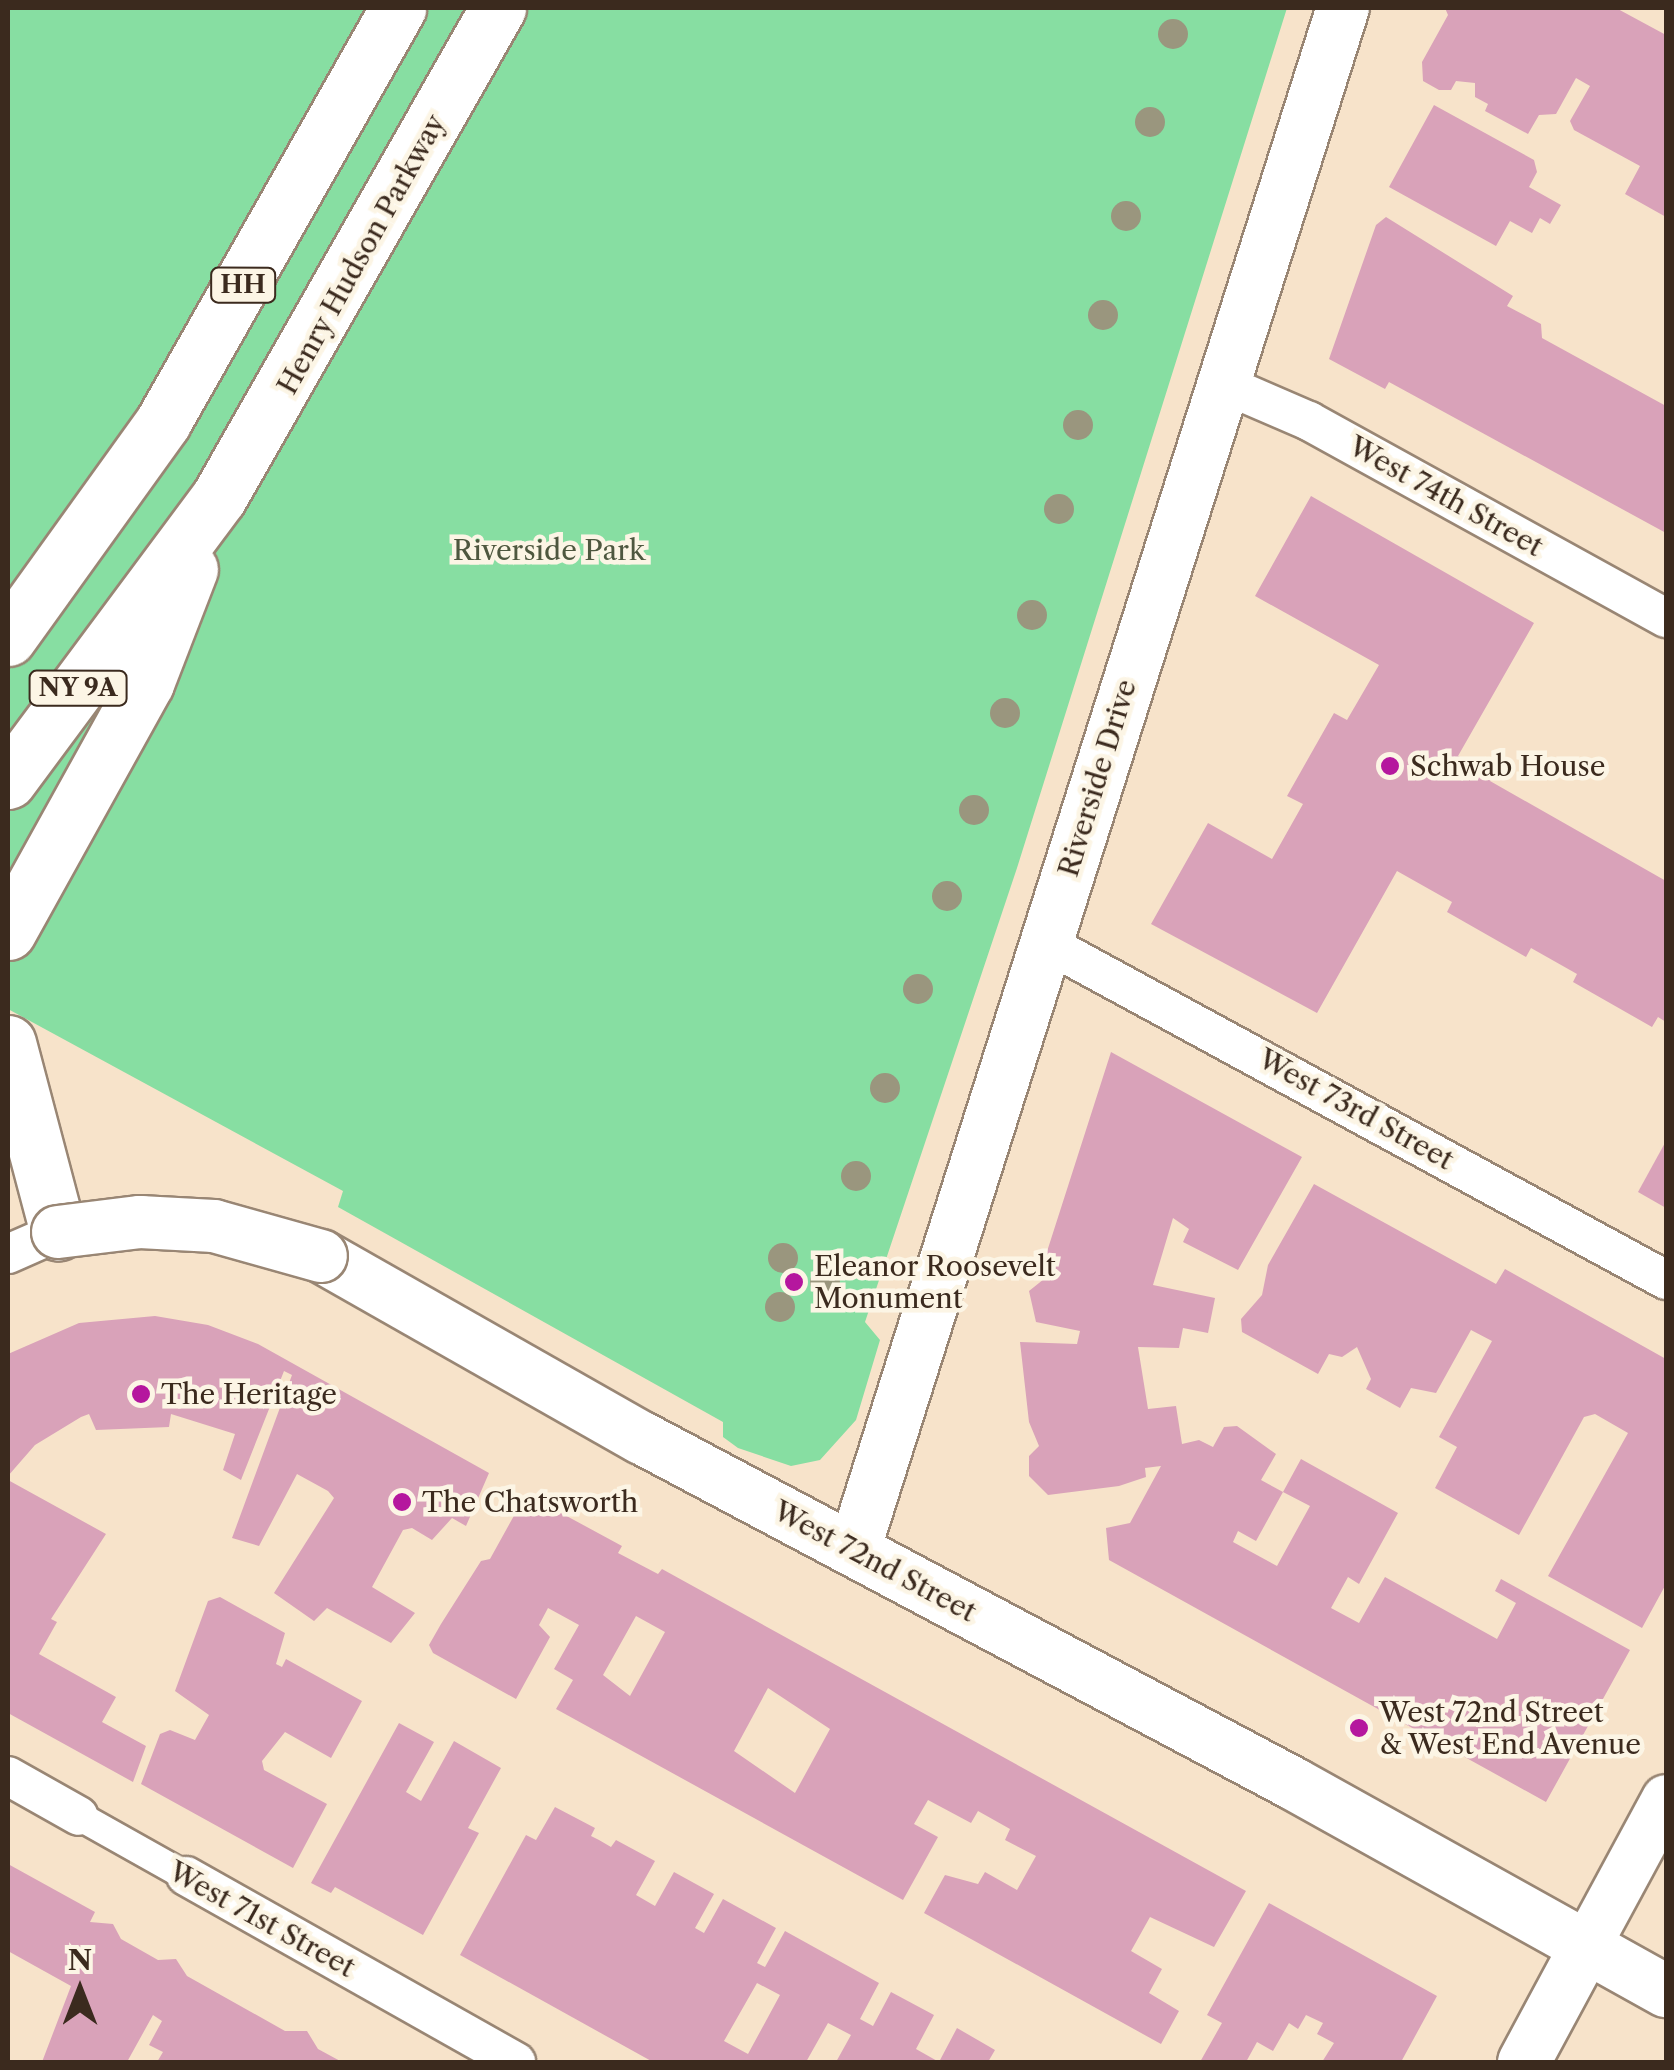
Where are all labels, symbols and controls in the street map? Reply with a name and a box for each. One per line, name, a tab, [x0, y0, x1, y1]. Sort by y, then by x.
street label: Henry Hudson Parkway	[270, 108, 452, 400]
road number: HH	[208, 265, 278, 305]
street label: West 74th Street	[1343, 429, 1549, 563]
park label: Riverside Park	[453, 533, 645, 567]
road number: NY 9A	[28, 668, 128, 708]
street label: Riverside Drive	[1051, 675, 1143, 881]
place label: Schwab House	[1410, 749, 1605, 783]
marker: Schwab House	[1379, 755, 1401, 777]
street label: West 73rd Street	[1253, 1042, 1459, 1176]
place label: Eleanor Roosevelt Monument	[814, 1249, 1056, 1315]
marker: Eleanor Roosevelt Monument	[783, 1271, 805, 1293]
place label: The Heritage	[161, 1377, 337, 1411]
marker: The Heritage	[130, 1383, 152, 1405]
place label: The Chatsworth	[422, 1485, 638, 1519]
marker: The Chatsworth	[391, 1491, 413, 1513]
street label: West 72nd Street	[768, 1493, 982, 1629]
place label: West 72nd Street & West End Avenue	[1379, 1695, 1643, 1761]
marker: West 72nd Street & West End Avenue	[1348, 1717, 1370, 1739]
street label: West 71st Street	[163, 1854, 361, 1984]
north arrow	[30, 1940, 130, 2040]
text: N	[68, 1943, 92, 1977]

